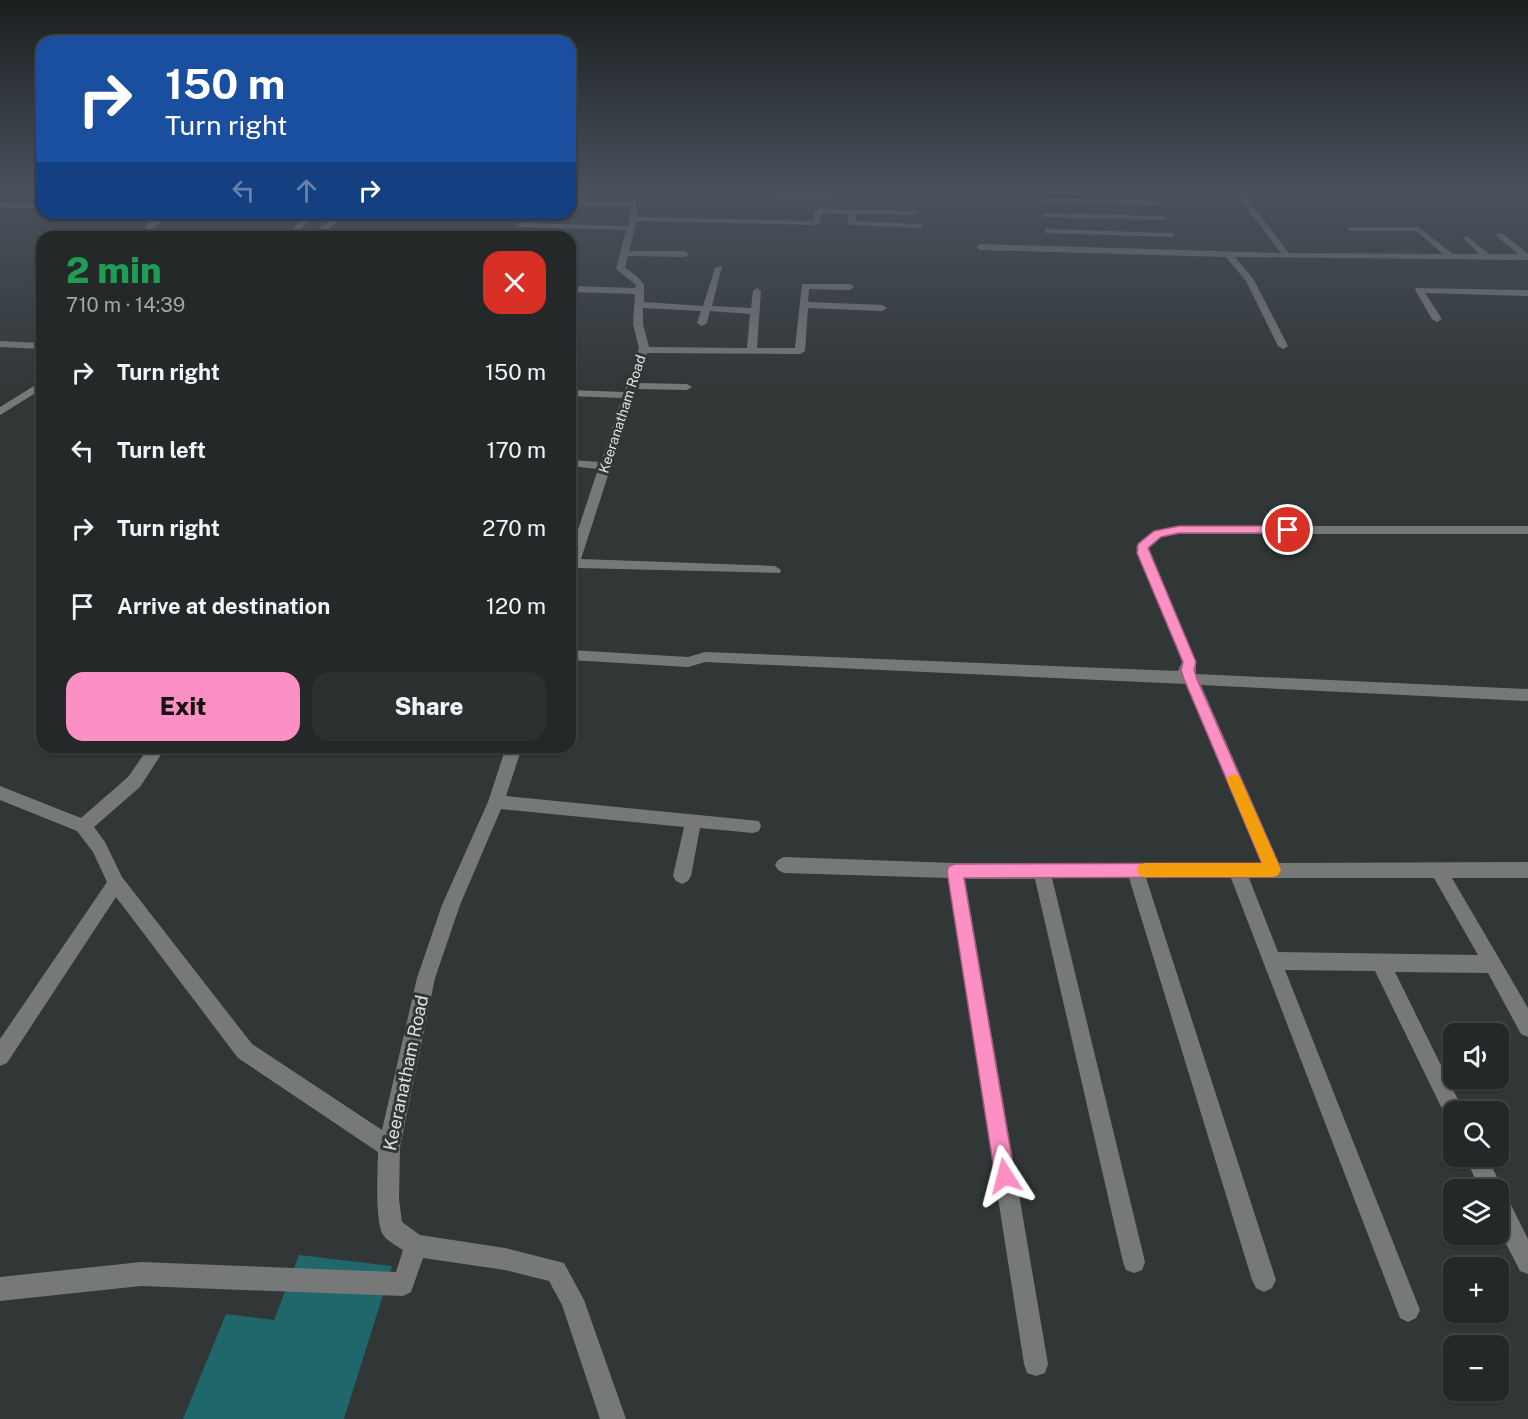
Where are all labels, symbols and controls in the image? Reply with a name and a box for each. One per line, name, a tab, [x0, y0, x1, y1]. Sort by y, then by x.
text: 150 m	[165, 59, 285, 108]
icon: right	[66, 60, 144, 138]
text: Turn right	[165, 109, 288, 141]
icon: left	[227, 174, 260, 207]
icon: ahead	[290, 174, 323, 207]
icon: right	[353, 174, 386, 207]
text: 2 min	[66, 249, 162, 291]
button: close	[483, 251, 546, 314]
text: 710 m · 14:39	[66, 293, 185, 317]
street label: Keeranatham Road	[595, 353, 649, 475]
icon: right	[66, 356, 99, 389]
text: Turn right	[117, 359, 220, 385]
text: 150 m	[485, 359, 546, 385]
icon: left	[66, 434, 99, 467]
text: Turn left	[117, 437, 206, 463]
text: 170 m	[486, 437, 546, 463]
pin	[1262, 504, 1313, 555]
icon: right	[66, 512, 99, 545]
icon: arrive	[1271, 513, 1304, 546]
text: Turn right	[117, 515, 220, 541]
text: 270 m	[482, 515, 546, 541]
icon: arrive	[66, 590, 99, 623]
text: Arrive at destination	[117, 593, 330, 619]
text: 120 m	[486, 593, 546, 619]
button: Exit	[66, 672, 300, 741]
button: Share	[312, 672, 546, 741]
street label: Keeranatham Road	[379, 993, 432, 1153]
map controls	[1443, 1023, 1509, 1401]
button: sound	[1443, 1023, 1509, 1089]
button: search	[1443, 1101, 1509, 1167]
position arrow	[973, 1144, 1037, 1208]
button: layers	[1443, 1179, 1509, 1245]
button: +	[1443, 1257, 1509, 1323]
button: −	[1443, 1335, 1509, 1401]

